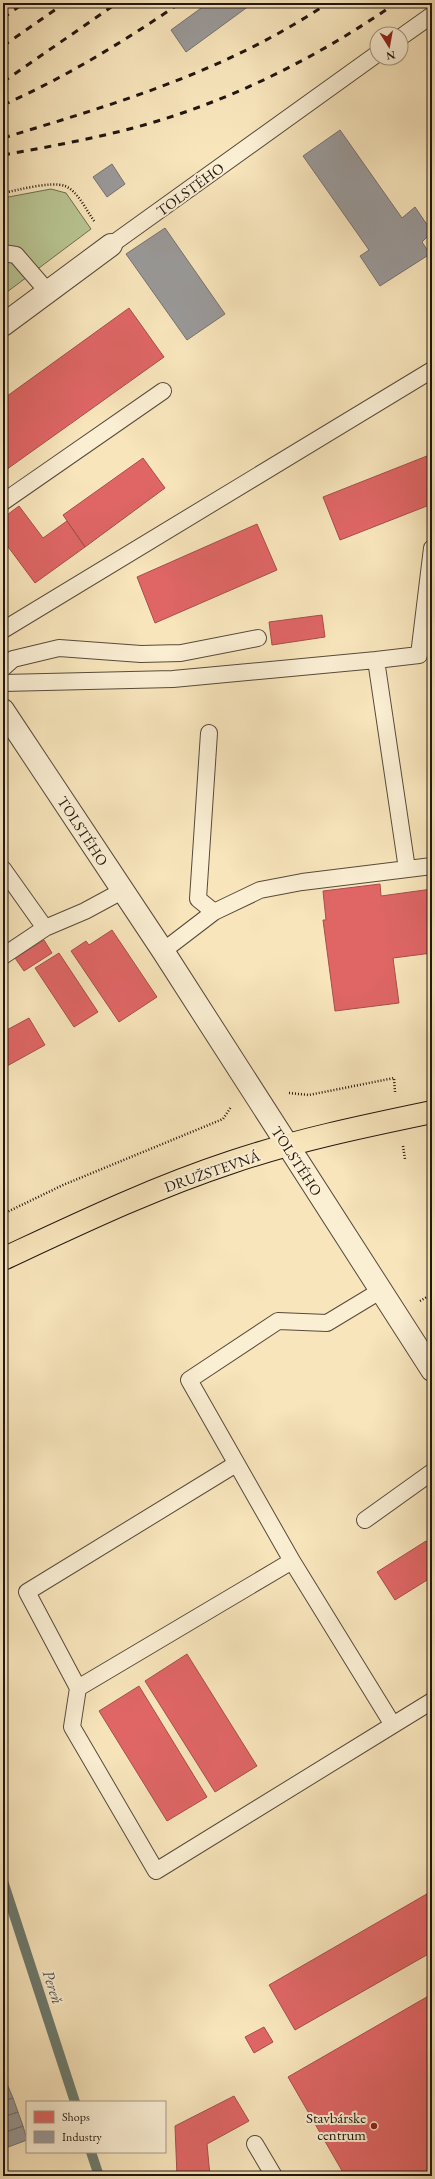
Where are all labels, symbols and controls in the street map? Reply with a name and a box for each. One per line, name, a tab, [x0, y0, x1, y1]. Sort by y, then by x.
north arrow	[369, 26, 409, 66]
text: N	[385, 48, 397, 64]
street label: TOLSTÉHO	[152, 158, 228, 220]
street label: TOLSTÉHO	[54, 793, 112, 869]
street label: TOLSTÉHO	[268, 1123, 326, 1199]
street label: DRUŽSTEVNÁ	[162, 1146, 263, 1196]
water label: Pereň	[38, 1967, 68, 2007]
legend	[26, 2101, 166, 2153]
place label: Stavbárske centrum	[306, 2108, 366, 2144]
text: Shops	[62, 2109, 90, 2125]
marker: Stavbárske centrum	[369, 2121, 379, 2131]
text: Industry	[62, 2129, 102, 2145]

